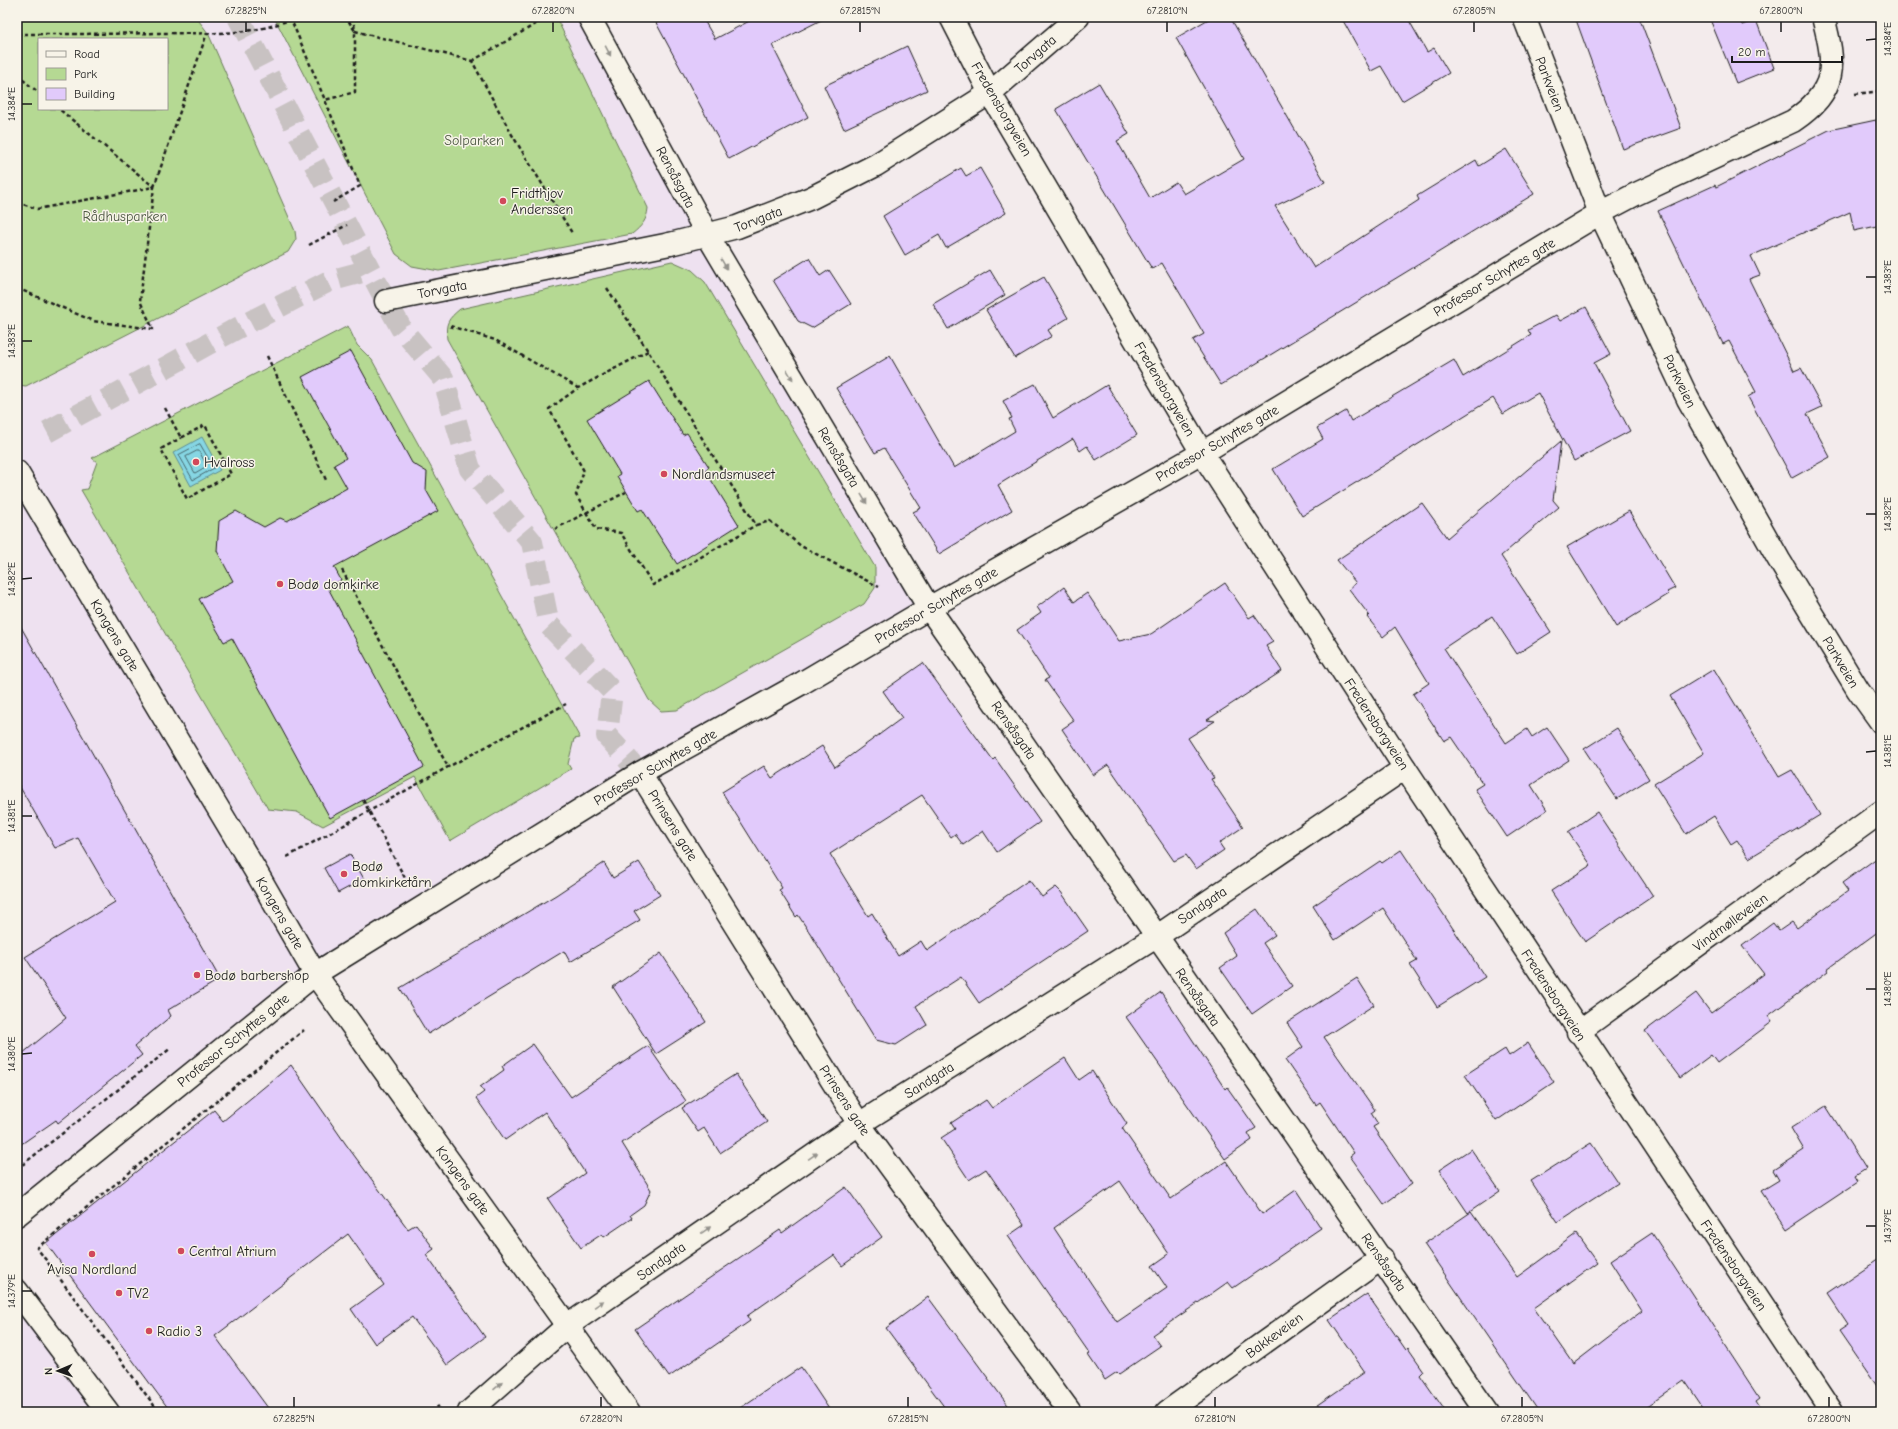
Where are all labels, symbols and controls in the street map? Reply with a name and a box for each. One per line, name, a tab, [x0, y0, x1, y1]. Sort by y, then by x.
text: 67.2825°N	[225, 5, 267, 17]
text: 67.2820°N	[532, 5, 574, 17]
text: 67.2815°N	[840, 5, 880, 17]
text: 67.2810°N	[1146, 5, 1188, 17]
text: 67.2805°N	[1453, 5, 1495, 17]
text: 67.2800°N	[1759, 5, 1803, 17]
text: 14.384°E	[1882, 22, 1894, 56]
street label: Torvgata	[1011, 32, 1060, 77]
legend	[38, 38, 168, 110]
scale bar	[1732, 38, 1842, 64]
one-way arrow	[605, 45, 611, 57]
text: 20 m	[1738, 45, 1766, 59]
text: Road	[74, 47, 100, 61]
street label: Parkveien	[1531, 54, 1568, 114]
street label: Fredensborgveien	[968, 59, 1036, 160]
text: Park	[74, 67, 97, 81]
text: 14.384°E	[6, 87, 18, 121]
text: Building	[74, 87, 115, 101]
park label: Solparken	[444, 132, 504, 149]
street label: Rensåsgata	[652, 144, 699, 211]
place label: Fridthjov Anderssen	[511, 185, 573, 218]
marker: Fridthjov Anderssen	[498, 196, 508, 206]
street label: Torvgata	[732, 203, 785, 236]
park label: Rådhusparken	[83, 208, 167, 225]
street label: Professor Schyttes gate	[1430, 234, 1558, 321]
one-way arrow	[720, 258, 727, 270]
text: 14.383°E	[1882, 260, 1894, 294]
street label: Torvgata	[416, 276, 468, 303]
text: 14.383°E	[6, 324, 18, 358]
street label: Fredensborgveien	[1131, 339, 1199, 440]
street label: Parkveien	[1659, 352, 1700, 411]
one-way arrow	[787, 369, 794, 381]
street label: Professor Schyttes gate	[1153, 401, 1282, 486]
street label: Rensåsgata	[814, 424, 863, 490]
place label: Hvalross	[204, 454, 254, 471]
marker: Hvalross	[191, 457, 201, 467]
place label: Nordlandsmuseet	[672, 466, 776, 483]
marker: Nordlandsmuseet	[659, 469, 669, 479]
one-way arrow	[861, 493, 868, 505]
text: 14.382°E	[1882, 497, 1894, 531]
text: 14.382°E	[6, 562, 18, 596]
street label: Professor Schyttes gate	[872, 563, 1001, 648]
place label: Bodø domkirke	[288, 576, 379, 593]
marker: Bodø domkirke	[275, 579, 285, 589]
street label: Kongens gate	[86, 596, 143, 674]
street label: Parkveien	[1819, 633, 1863, 691]
street label: Fredensborgveien	[1340, 675, 1413, 774]
street label: Rensåsgata	[987, 698, 1040, 763]
street label: Professor Schyttes gate	[591, 725, 720, 810]
text: 14.381°E	[1882, 735, 1894, 767]
street label: Prinsens gate	[644, 787, 701, 864]
text: 14.381°E	[6, 800, 18, 832]
place label: Bodø domkirketårn	[352, 858, 432, 891]
marker: Bodø domkirketårn	[339, 869, 349, 879]
street label: Kongens gate	[252, 874, 307, 953]
street label: Sandgata	[1174, 883, 1230, 928]
street label: Vindmølleveien	[1689, 890, 1771, 955]
street label: Fredensborgveien	[1517, 946, 1590, 1045]
street label: Rensåsgata	[1171, 965, 1224, 1030]
place label: Bodø barbershop	[205, 967, 309, 984]
marker: Bodø barbershop	[192, 970, 202, 980]
text: 14.380°E	[1882, 971, 1894, 1007]
street label: Professor Schyttes gate	[174, 990, 293, 1091]
text: 14.380°E	[6, 1036, 18, 1072]
street label: Sandgata	[901, 1058, 957, 1102]
street label: Prinsens gate	[815, 1062, 874, 1139]
street label: Kongens gate	[432, 1143, 493, 1218]
one-way arrow	[808, 1152, 818, 1160]
text: 14.379°E	[1882, 1209, 1894, 1243]
street label: Fredensborgveien	[1697, 1216, 1770, 1314]
one-way arrow	[701, 1226, 711, 1234]
street label: Rensåsgata	[1357, 1230, 1410, 1295]
street label: Sandgata	[634, 1239, 689, 1284]
place label: Central Atrium	[189, 1243, 276, 1260]
marker: Central Atrium	[176, 1246, 186, 1256]
marker: Avisa Nordland	[87, 1249, 97, 1259]
place label: Avisa Nordland	[47, 1261, 137, 1278]
text: 14.379°E	[6, 1274, 18, 1308]
place label: TV2	[127, 1285, 149, 1302]
marker: TV2	[114, 1288, 124, 1298]
one-way arrow	[594, 1300, 604, 1308]
street label: Bakkeveien	[1242, 1309, 1306, 1362]
place label: Radio 3	[157, 1323, 202, 1340]
marker: Radio 3	[144, 1326, 154, 1336]
north arrow	[38, 1351, 78, 1391]
text: N	[42, 1368, 55, 1375]
one-way arrow	[493, 1382, 504, 1391]
text: 67.2825°N	[273, 1413, 315, 1425]
text: 67.2820°N	[580, 1413, 622, 1425]
text: 67.2815°N	[888, 1413, 928, 1425]
text: 67.2810°N	[1194, 1413, 1236, 1425]
text: 67.2805°N	[1501, 1413, 1543, 1425]
text: 67.2800°N	[1807, 1413, 1851, 1425]

